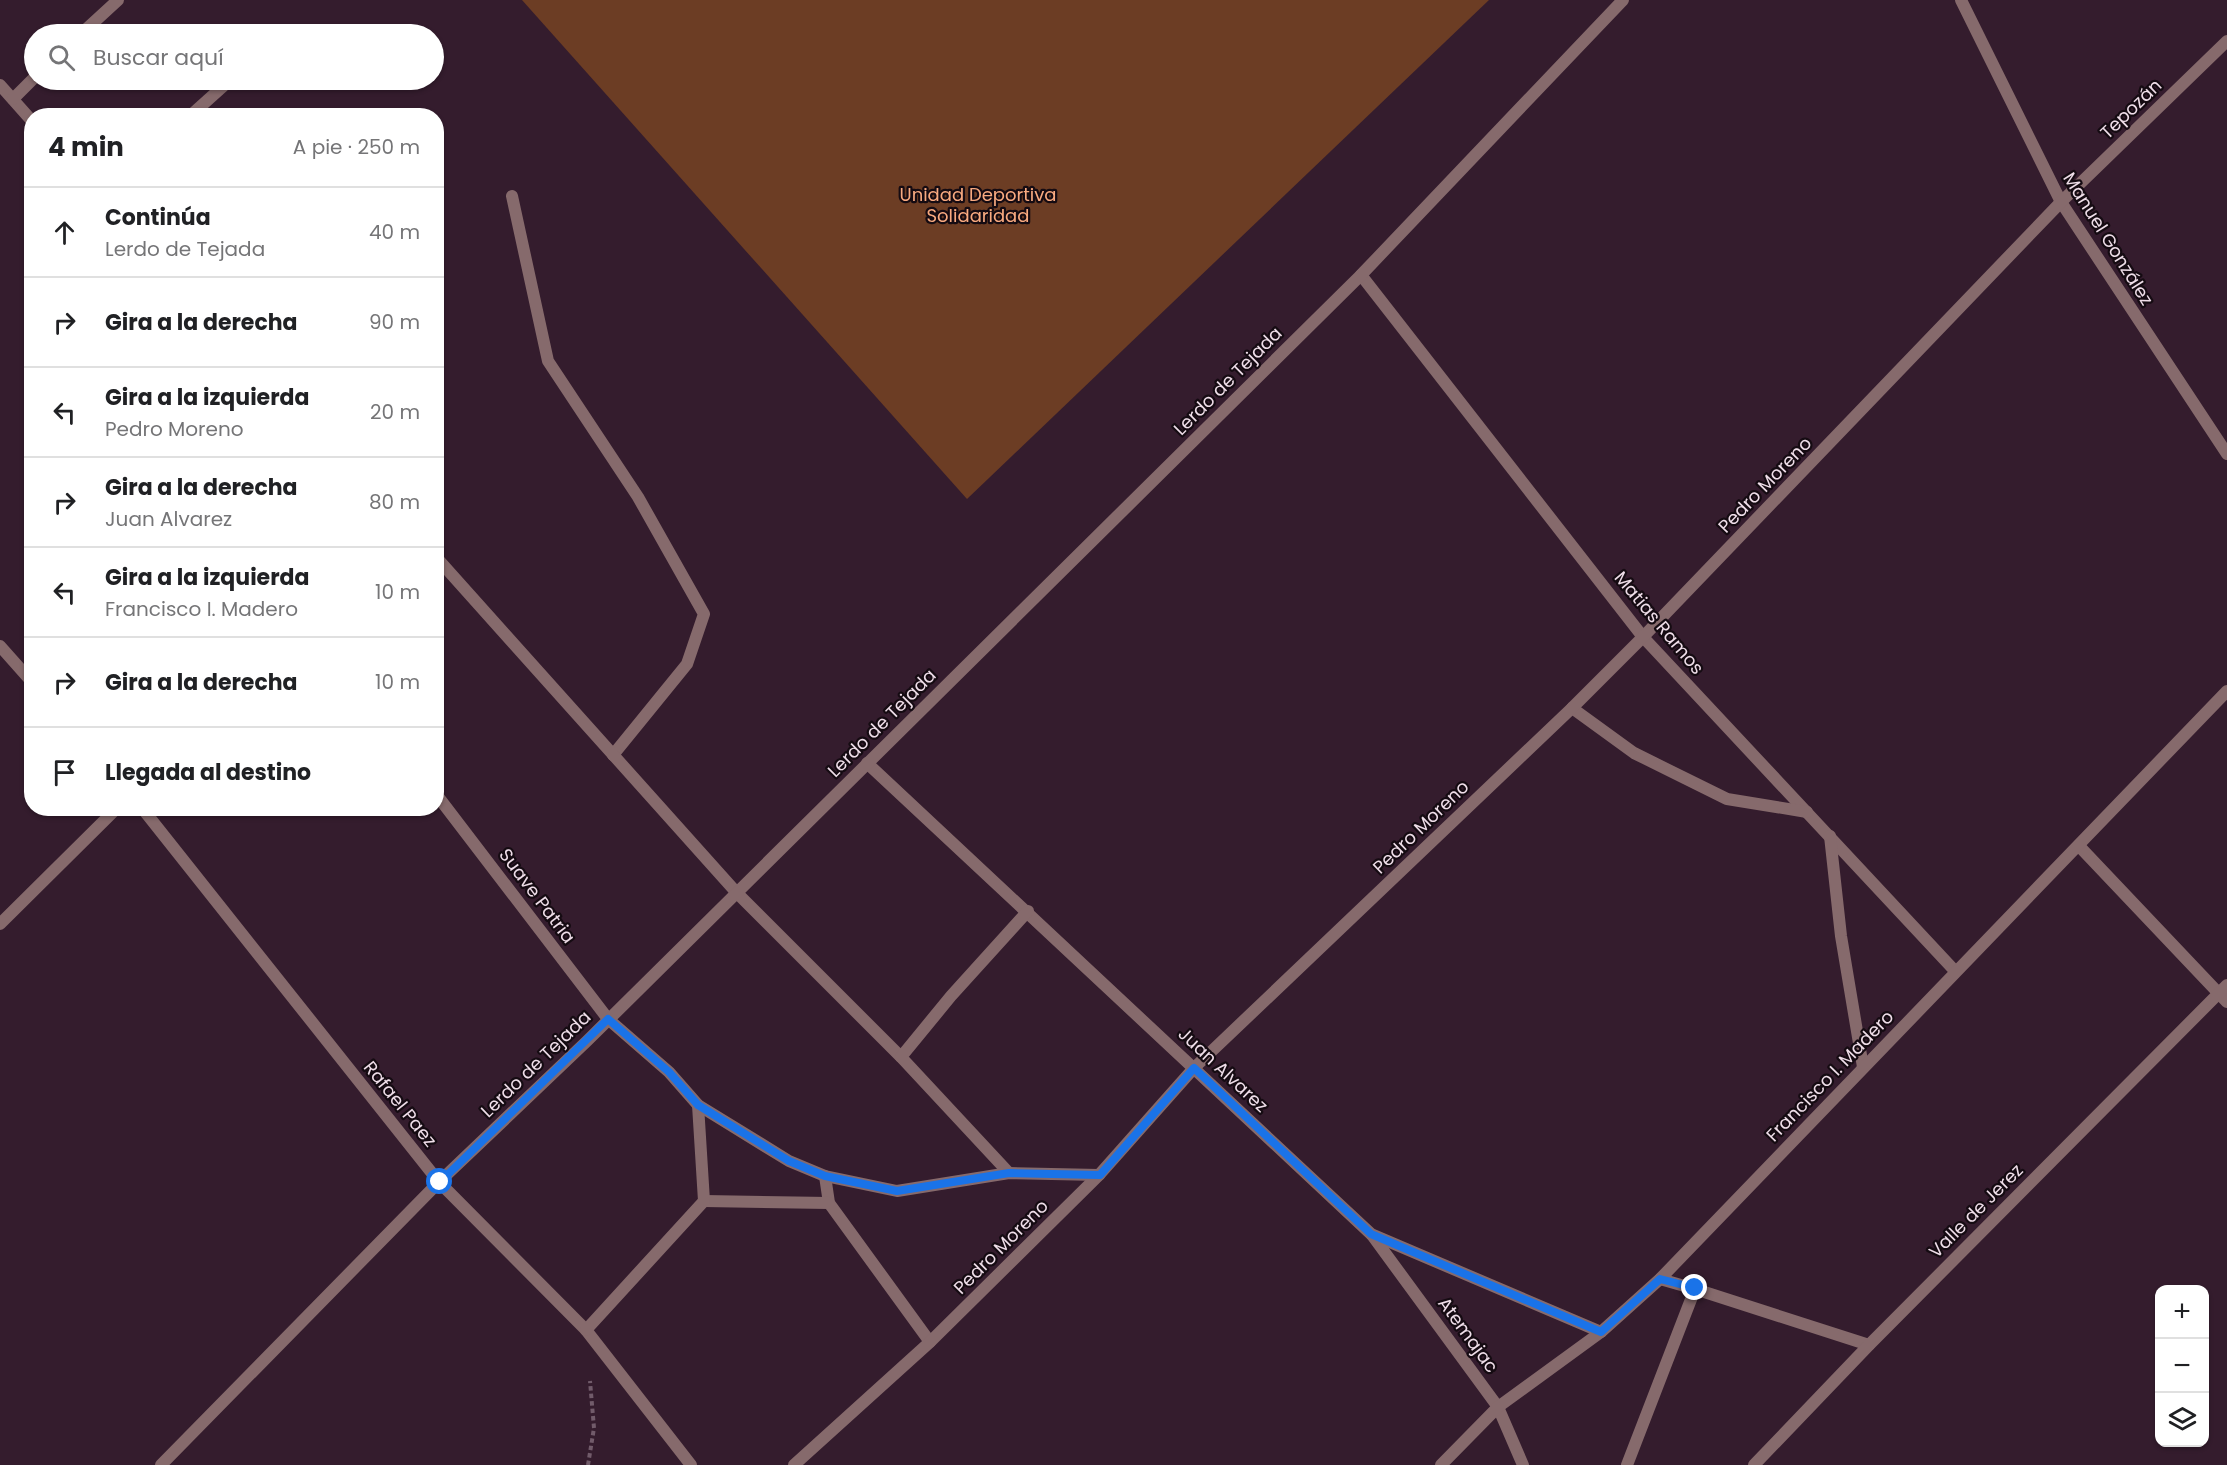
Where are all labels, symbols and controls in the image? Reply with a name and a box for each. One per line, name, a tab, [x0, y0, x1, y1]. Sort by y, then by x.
search box	[24, 24, 444, 90]
icon: search	[45, 41, 78, 74]
text: Buscar aquí	[93, 42, 224, 73]
street label: Tepozán	[2094, 73, 2167, 144]
text: 4 min	[48, 129, 124, 165]
text: A pie · 250 m	[293, 133, 420, 161]
street label: Manuel González	[2057, 168, 2159, 310]
park label: Unidad Deportiva Solidaridad	[900, 182, 1056, 228]
text: Continúa	[105, 202, 211, 233]
icon: ahead	[48, 216, 81, 249]
text: 40 m	[369, 218, 420, 246]
text: Lerdo de Tejada	[105, 235, 265, 263]
icon: right	[48, 306, 81, 339]
text: Gira a la derecha	[105, 307, 298, 338]
text: 90 m	[369, 308, 420, 336]
street label: Lerdo de Tejada	[1168, 321, 1287, 440]
text: Gira a la izquierda	[105, 382, 309, 413]
icon: left	[48, 396, 81, 429]
text: 20 m	[370, 398, 420, 426]
text: Pedro Moreno	[105, 415, 244, 443]
street label: Pedro Moreno	[1712, 431, 1817, 538]
text: Gira a la derecha	[105, 472, 298, 503]
icon: right	[48, 486, 81, 519]
text: 80 m	[369, 488, 420, 516]
text: Juan Alvarez	[105, 505, 232, 533]
text: Gira a la izquierda	[105, 562, 309, 593]
street label: Matias Ramos	[1609, 566, 1710, 680]
icon: left	[48, 576, 81, 609]
text: 10 m	[375, 578, 420, 606]
text: Francisco I. Madero	[105, 595, 298, 623]
street label: Lerdo de Tejada	[822, 663, 941, 782]
icon: right	[48, 666, 81, 699]
text: Gira a la derecha	[105, 667, 298, 698]
text: 10 m	[375, 668, 420, 696]
icon: arrive	[48, 756, 81, 789]
text: Llegada al destino	[105, 757, 311, 788]
street label: Pedro Moreno	[1367, 774, 1474, 879]
street label: Suave Patria	[493, 843, 581, 948]
street label: Francisco I. Madero	[1760, 1004, 1899, 1147]
street label: Lerdo de Tejada	[475, 1005, 596, 1123]
street label: Juan Alvarez	[1173, 1021, 1274, 1118]
street label: Rafael Paez	[358, 1056, 443, 1152]
street label: Valle de Jerez	[1923, 1158, 2028, 1263]
route start	[426, 1168, 452, 1194]
street label: Pedro Moreno	[948, 1194, 1054, 1300]
route end	[1681, 1274, 1707, 1300]
map controls	[2155, 1285, 2209, 1447]
button: +	[2155, 1285, 2209, 1339]
street label: Atemajac	[1432, 1292, 1504, 1378]
button: −	[2155, 1339, 2209, 1393]
button: layers	[2155, 1393, 2209, 1447]

